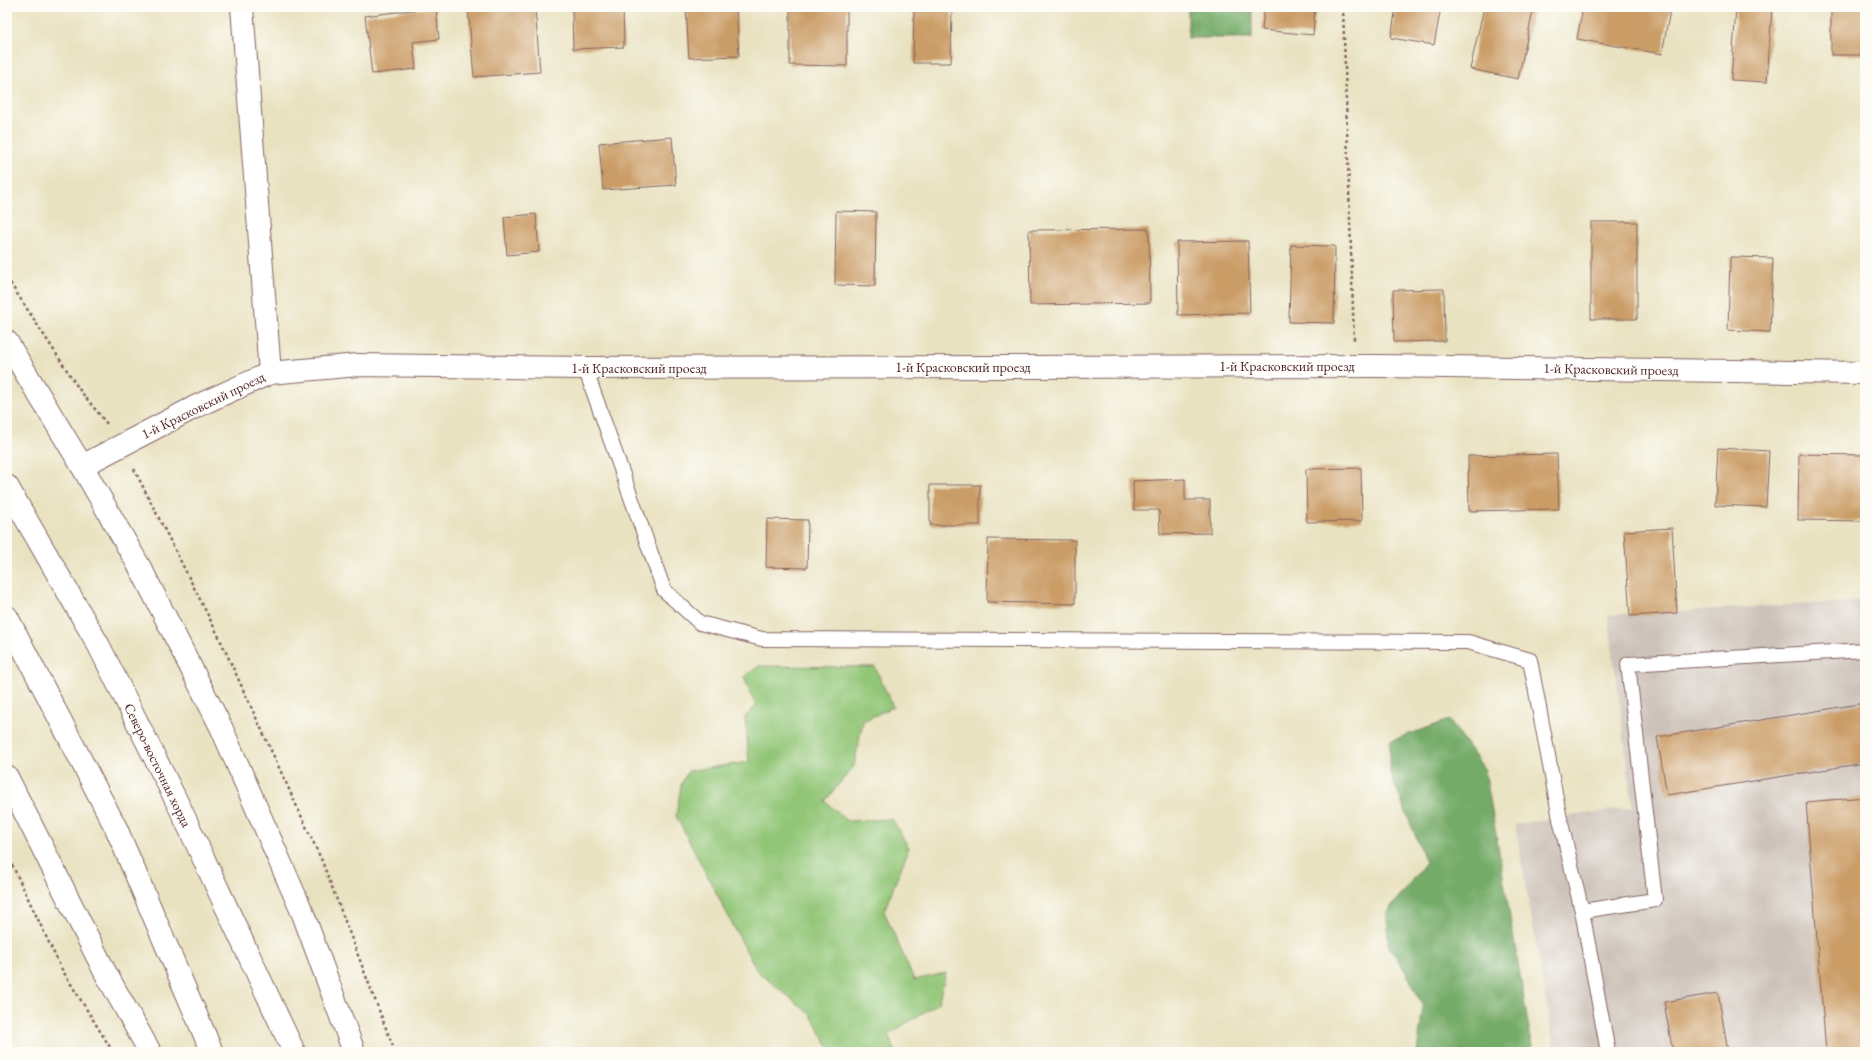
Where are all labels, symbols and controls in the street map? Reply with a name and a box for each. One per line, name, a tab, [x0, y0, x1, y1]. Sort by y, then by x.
street label: 1-й Красковский проезд	[1219, 357, 1355, 375]
street label: 1-й Красковский проезд	[895, 358, 1031, 376]
street label: 1-й Красковский проезд	[571, 359, 707, 377]
street label: 1-й Красковский проезд	[1543, 359, 1679, 379]
street label: 1-й Красковский проезд	[138, 367, 268, 443]
street label: Северо-восточная хорда	[120, 700, 196, 830]

